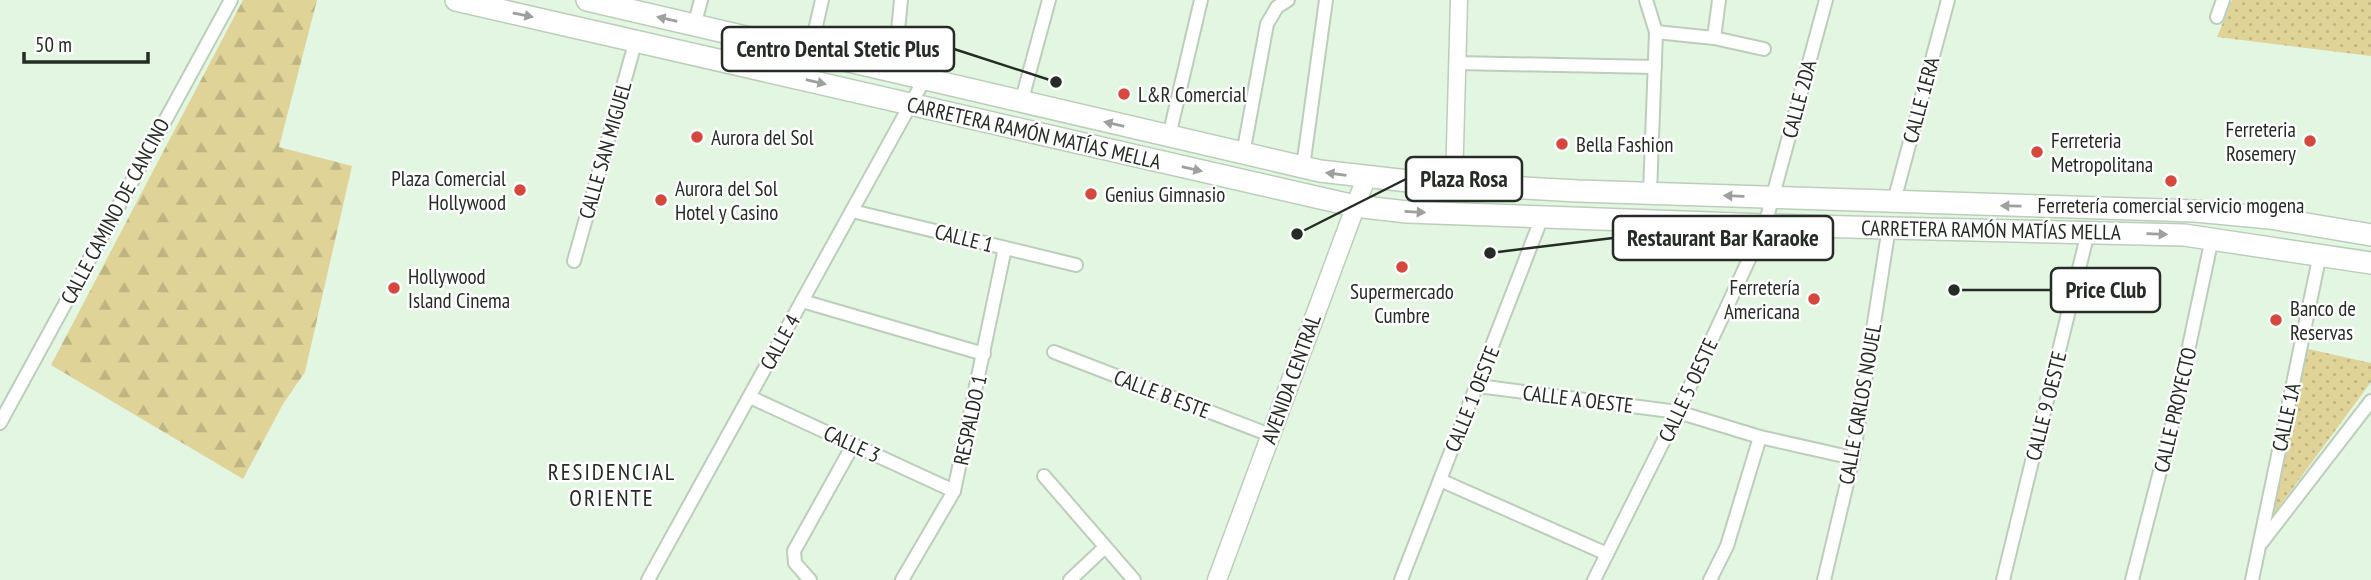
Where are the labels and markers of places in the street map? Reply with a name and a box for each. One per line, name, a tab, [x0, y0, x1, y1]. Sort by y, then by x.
callout: Centro Dental Stetic Plus	[722, 27, 954, 71]
place label: L&R Comercial	[1138, 81, 1247, 108]
marker: L&R Comercial	[1116, 86, 1132, 102]
place label: Ferreteria Rosemery	[2225, 116, 2296, 167]
place label: Aurora del Sol	[711, 124, 814, 151]
place label: Ferreteria Metropolitana	[2051, 127, 2153, 178]
marker: Aurora del Sol	[689, 129, 705, 145]
place label: Bella Fashion	[1576, 131, 1673, 158]
marker: Ferreteria Rosemery	[2302, 133, 2318, 149]
marker: Bella Fashion	[1554, 136, 1570, 152]
marker: Ferreteria Metropolitana	[2029, 144, 2045, 160]
callout: Plaza Rosa	[1406, 157, 1522, 201]
place label: Plaza Comercial Hollywood	[391, 165, 506, 216]
marker: Ferretería comercial servicio mogena	[2163, 173, 2179, 189]
place label: Aurora del Sol Hotel y Casino	[675, 175, 778, 226]
place label: Genius Gimnasio	[1105, 181, 1225, 208]
marker: Plaza Comercial Hollywood	[512, 182, 528, 198]
marker: Genius Gimnasio	[1083, 186, 1099, 202]
marker: Aurora del Sol Hotel y Casino	[653, 192, 669, 208]
place label: Ferretería comercial servicio mogena	[2038, 192, 2304, 219]
callout: Restaurant Bar Karaoke	[1613, 216, 1833, 260]
marker: Supermercado Cumbre	[1394, 259, 1410, 275]
place label: Hollywood Island Cinema	[408, 263, 510, 314]
callout: Price Club	[2051, 268, 2160, 312]
place label: Ferretería Americana	[1724, 274, 1800, 325]
place label: Supermercado Cumbre	[1350, 278, 1454, 329]
marker: Hollywood Island Cinema	[386, 280, 402, 296]
marker: Ferretería Americana	[1806, 291, 1822, 307]
place label: Banco de Reservas	[2290, 295, 2356, 346]
marker: Banco de Reservas	[2268, 312, 2284, 328]

